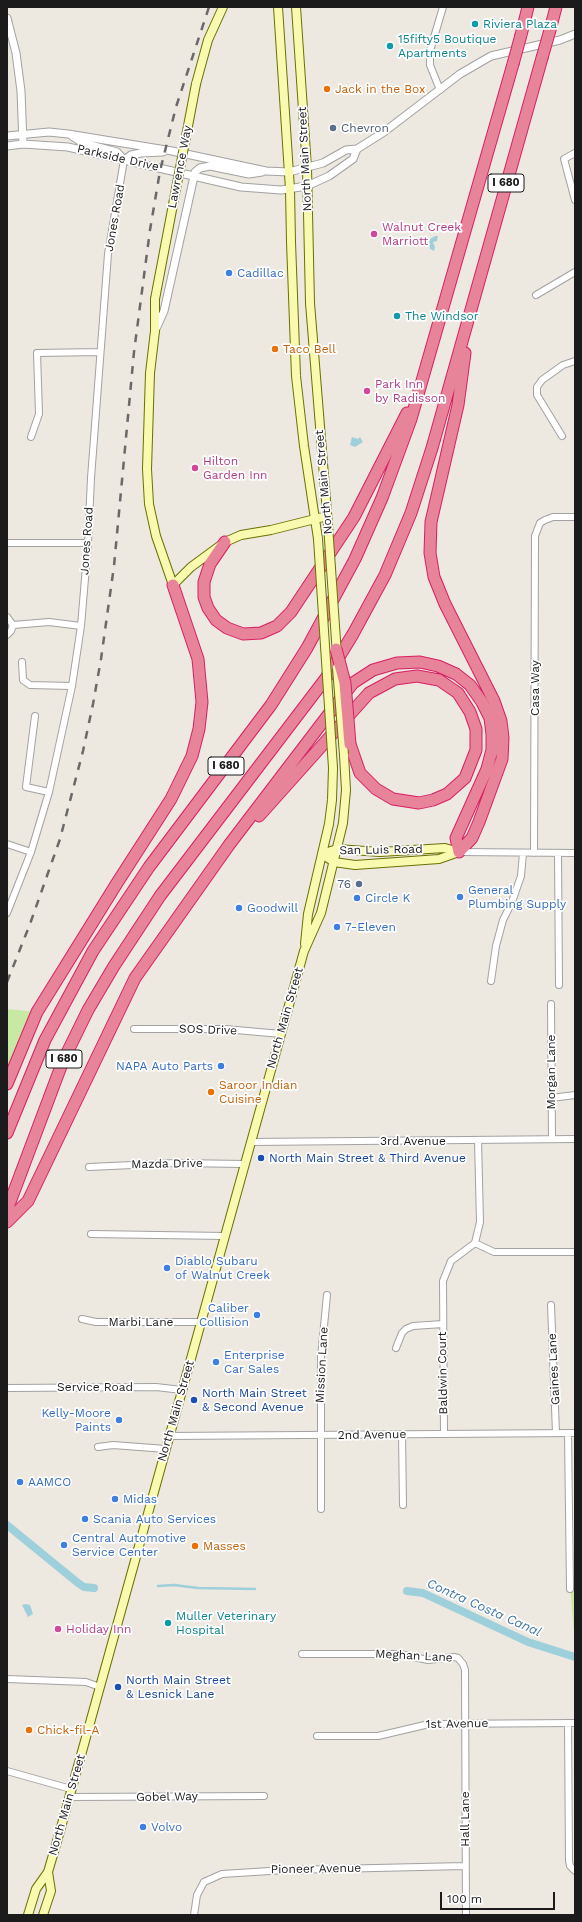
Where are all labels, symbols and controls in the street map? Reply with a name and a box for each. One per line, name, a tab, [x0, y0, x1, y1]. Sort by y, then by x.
place label: Riviera Plaza	[483, 17, 557, 31]
marker: Riviera Plaza	[470, 19, 480, 29]
place label: 15fifty5 Boutique Apartments	[398, 32, 496, 60]
marker: 15fifty5 Boutique Apartments	[385, 41, 395, 51]
place label: Jack in the Box	[335, 82, 425, 96]
marker: Jack in the Box	[322, 84, 332, 94]
street label: North Main Street	[295, 106, 315, 212]
place label: Chevron	[341, 121, 389, 135]
marker: Chevron	[328, 123, 338, 133]
street label: Lawrence Way	[165, 124, 195, 210]
street label: Parkside Drive	[76, 142, 160, 174]
road number: I 680	[488, 174, 524, 192]
street label: Jones Road	[102, 183, 128, 253]
place label: Walnut Creek Marriott	[382, 220, 461, 248]
marker: Walnut Creek Marriott	[369, 229, 379, 239]
place label: Cadillac	[237, 266, 284, 280]
marker: Cadillac	[224, 268, 234, 278]
place label: The Windsor	[405, 309, 479, 323]
marker: The Windsor	[392, 311, 402, 321]
place label: Taco Bell	[283, 342, 336, 356]
marker: Taco Bell	[270, 344, 280, 354]
place label: Park Inn by Radisson	[375, 377, 445, 405]
marker: Park Inn by Radisson	[362, 386, 372, 396]
street label: North Main Street	[312, 429, 336, 535]
place label: Hilton Garden Inn	[203, 454, 267, 482]
marker: Hilton Garden Inn	[190, 463, 200, 473]
street label: Jones Road	[77, 507, 97, 575]
street label: Casa Way	[528, 660, 542, 716]
road number: I 680	[208, 757, 244, 775]
street label: San Luis Road	[339, 842, 423, 858]
place label: 76	[337, 877, 351, 891]
marker: 76	[354, 879, 364, 889]
place label: General Plumbing Supply	[468, 883, 566, 911]
place label: Circle K	[365, 891, 410, 905]
marker: General Plumbing Supply	[455, 892, 465, 902]
marker: Circle K	[352, 893, 362, 903]
place label: Goodwill	[247, 901, 298, 915]
marker: Goodwill	[234, 903, 244, 913]
place label: 7-Eleven	[345, 920, 396, 934]
marker: 7-Eleven	[332, 922, 342, 932]
street label: North Main Street	[264, 966, 306, 1070]
street label: SOS Drive	[179, 1022, 237, 1038]
street label: Morgan Lane	[544, 1035, 558, 1109]
road number: I 680	[46, 1050, 82, 1068]
place label: NAPA Auto Parts	[116, 1059, 213, 1073]
marker: NAPA Auto Parts	[216, 1061, 226, 1071]
place label: Saroor Indian Cuisine	[219, 1078, 297, 1106]
marker: Saroor Indian Cuisine	[206, 1087, 216, 1097]
street label: 3rd Avenue	[380, 1134, 446, 1148]
place label: North Main Street & Third Avenue	[269, 1151, 466, 1165]
marker: North Main Street & Third Avenue	[256, 1153, 266, 1163]
street label: Mazda Drive	[131, 1156, 203, 1172]
place label: Diablo Subaru of Walnut Creek	[175, 1254, 270, 1282]
marker: Diablo Subaru of Walnut Creek	[162, 1263, 172, 1273]
place label: Caliber Collision	[199, 1301, 249, 1329]
marker: Caliber Collision	[252, 1310, 262, 1320]
street label: Marbi Lane	[109, 1315, 173, 1329]
street label: Mission Lane	[313, 1327, 331, 1403]
street label: Baldwin Court	[435, 1331, 451, 1415]
street label: Gaines Lane	[545, 1333, 563, 1405]
place label: Enterprise Car Sales	[224, 1348, 285, 1376]
marker: Enterprise Car Sales	[211, 1357, 221, 1367]
street label: North Main Street	[155, 1359, 197, 1463]
street label: Service Road	[57, 1380, 133, 1394]
place label: North Main Street & Second Avenue	[202, 1386, 307, 1414]
marker: North Main Street & Second Avenue	[189, 1395, 199, 1405]
place label: Kelly-Moore Paints	[41, 1406, 111, 1434]
marker: Kelly-Moore Paints	[114, 1415, 124, 1425]
street label: 2nd Avenue	[338, 1427, 406, 1443]
place label: AAMCO	[28, 1475, 71, 1489]
marker: AAMCO	[15, 1477, 25, 1487]
place label: Midas	[123, 1492, 157, 1506]
marker: Midas	[110, 1494, 120, 1504]
place label: Scania Auto Services	[93, 1512, 216, 1526]
marker: Scania Auto Services	[80, 1514, 90, 1524]
place label: Central Automotive Service Center	[72, 1531, 186, 1559]
place label: Masses	[203, 1539, 246, 1553]
marker: Central Automotive Service Center	[59, 1540, 69, 1550]
marker: Masses	[190, 1541, 200, 1551]
water label: Contra Costa Canal	[424, 1576, 544, 1640]
place label: Muller Veterinary Hospital	[176, 1609, 276, 1637]
marker: Muller Veterinary Hospital	[163, 1618, 173, 1628]
place label: Holiday Inn	[66, 1622, 131, 1636]
marker: Holiday Inn	[53, 1624, 63, 1634]
street label: Meghan Lane	[375, 1647, 453, 1665]
place label: North Main Street & Lesnick Lane	[126, 1673, 231, 1701]
marker: North Main Street & Lesnick Lane	[113, 1682, 123, 1692]
street label: 1st Avenue	[426, 1716, 488, 1732]
place label: Chick-fil-A	[37, 1723, 99, 1737]
marker: Chick-fil-A	[24, 1725, 34, 1735]
street label: North Main Street	[46, 1753, 88, 1857]
street label: Gobel Way	[136, 1789, 198, 1805]
street label: Hall Lane	[458, 1791, 472, 1847]
place label: Volvo	[151, 1820, 182, 1834]
marker: Volvo	[138, 1822, 148, 1832]
street label: Pioneer Avenue	[271, 1861, 361, 1877]
scale bar	[442, 1884, 557, 1910]
text: 100 m	[447, 1892, 482, 1906]

